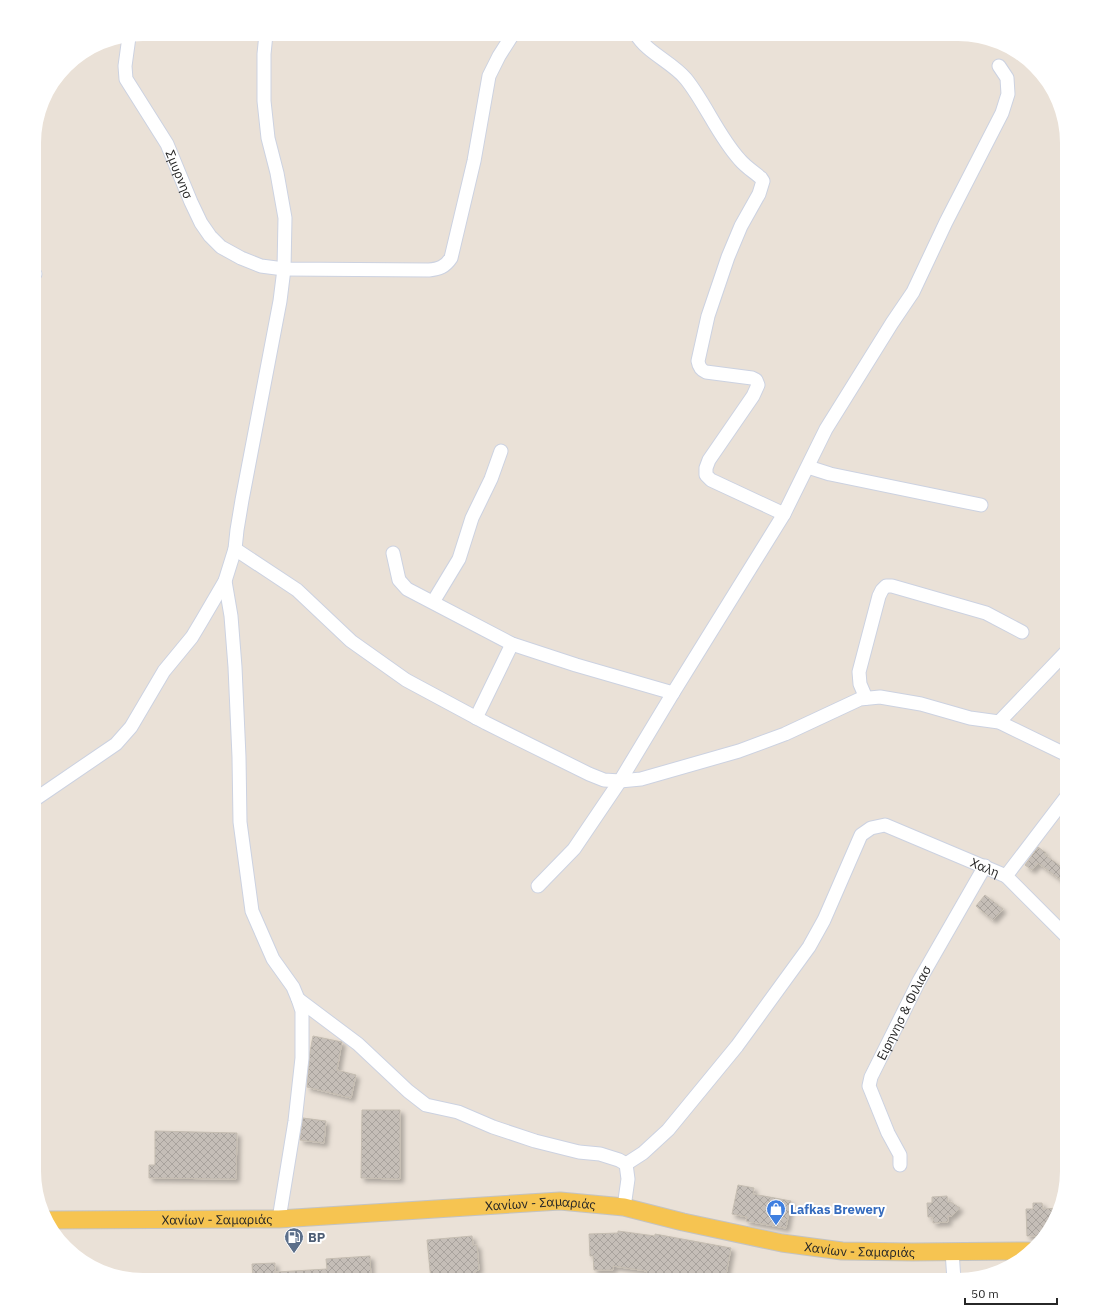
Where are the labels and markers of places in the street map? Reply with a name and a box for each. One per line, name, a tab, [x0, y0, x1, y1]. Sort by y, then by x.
shop icon: Lafkas Brewery	[765, 1198, 787, 1226]
place label: Lafkas Brewery	[790, 1201, 885, 1218]
fuel station icon: BP	[283, 1226, 305, 1254]
place label: BP	[308, 1229, 326, 1246]

